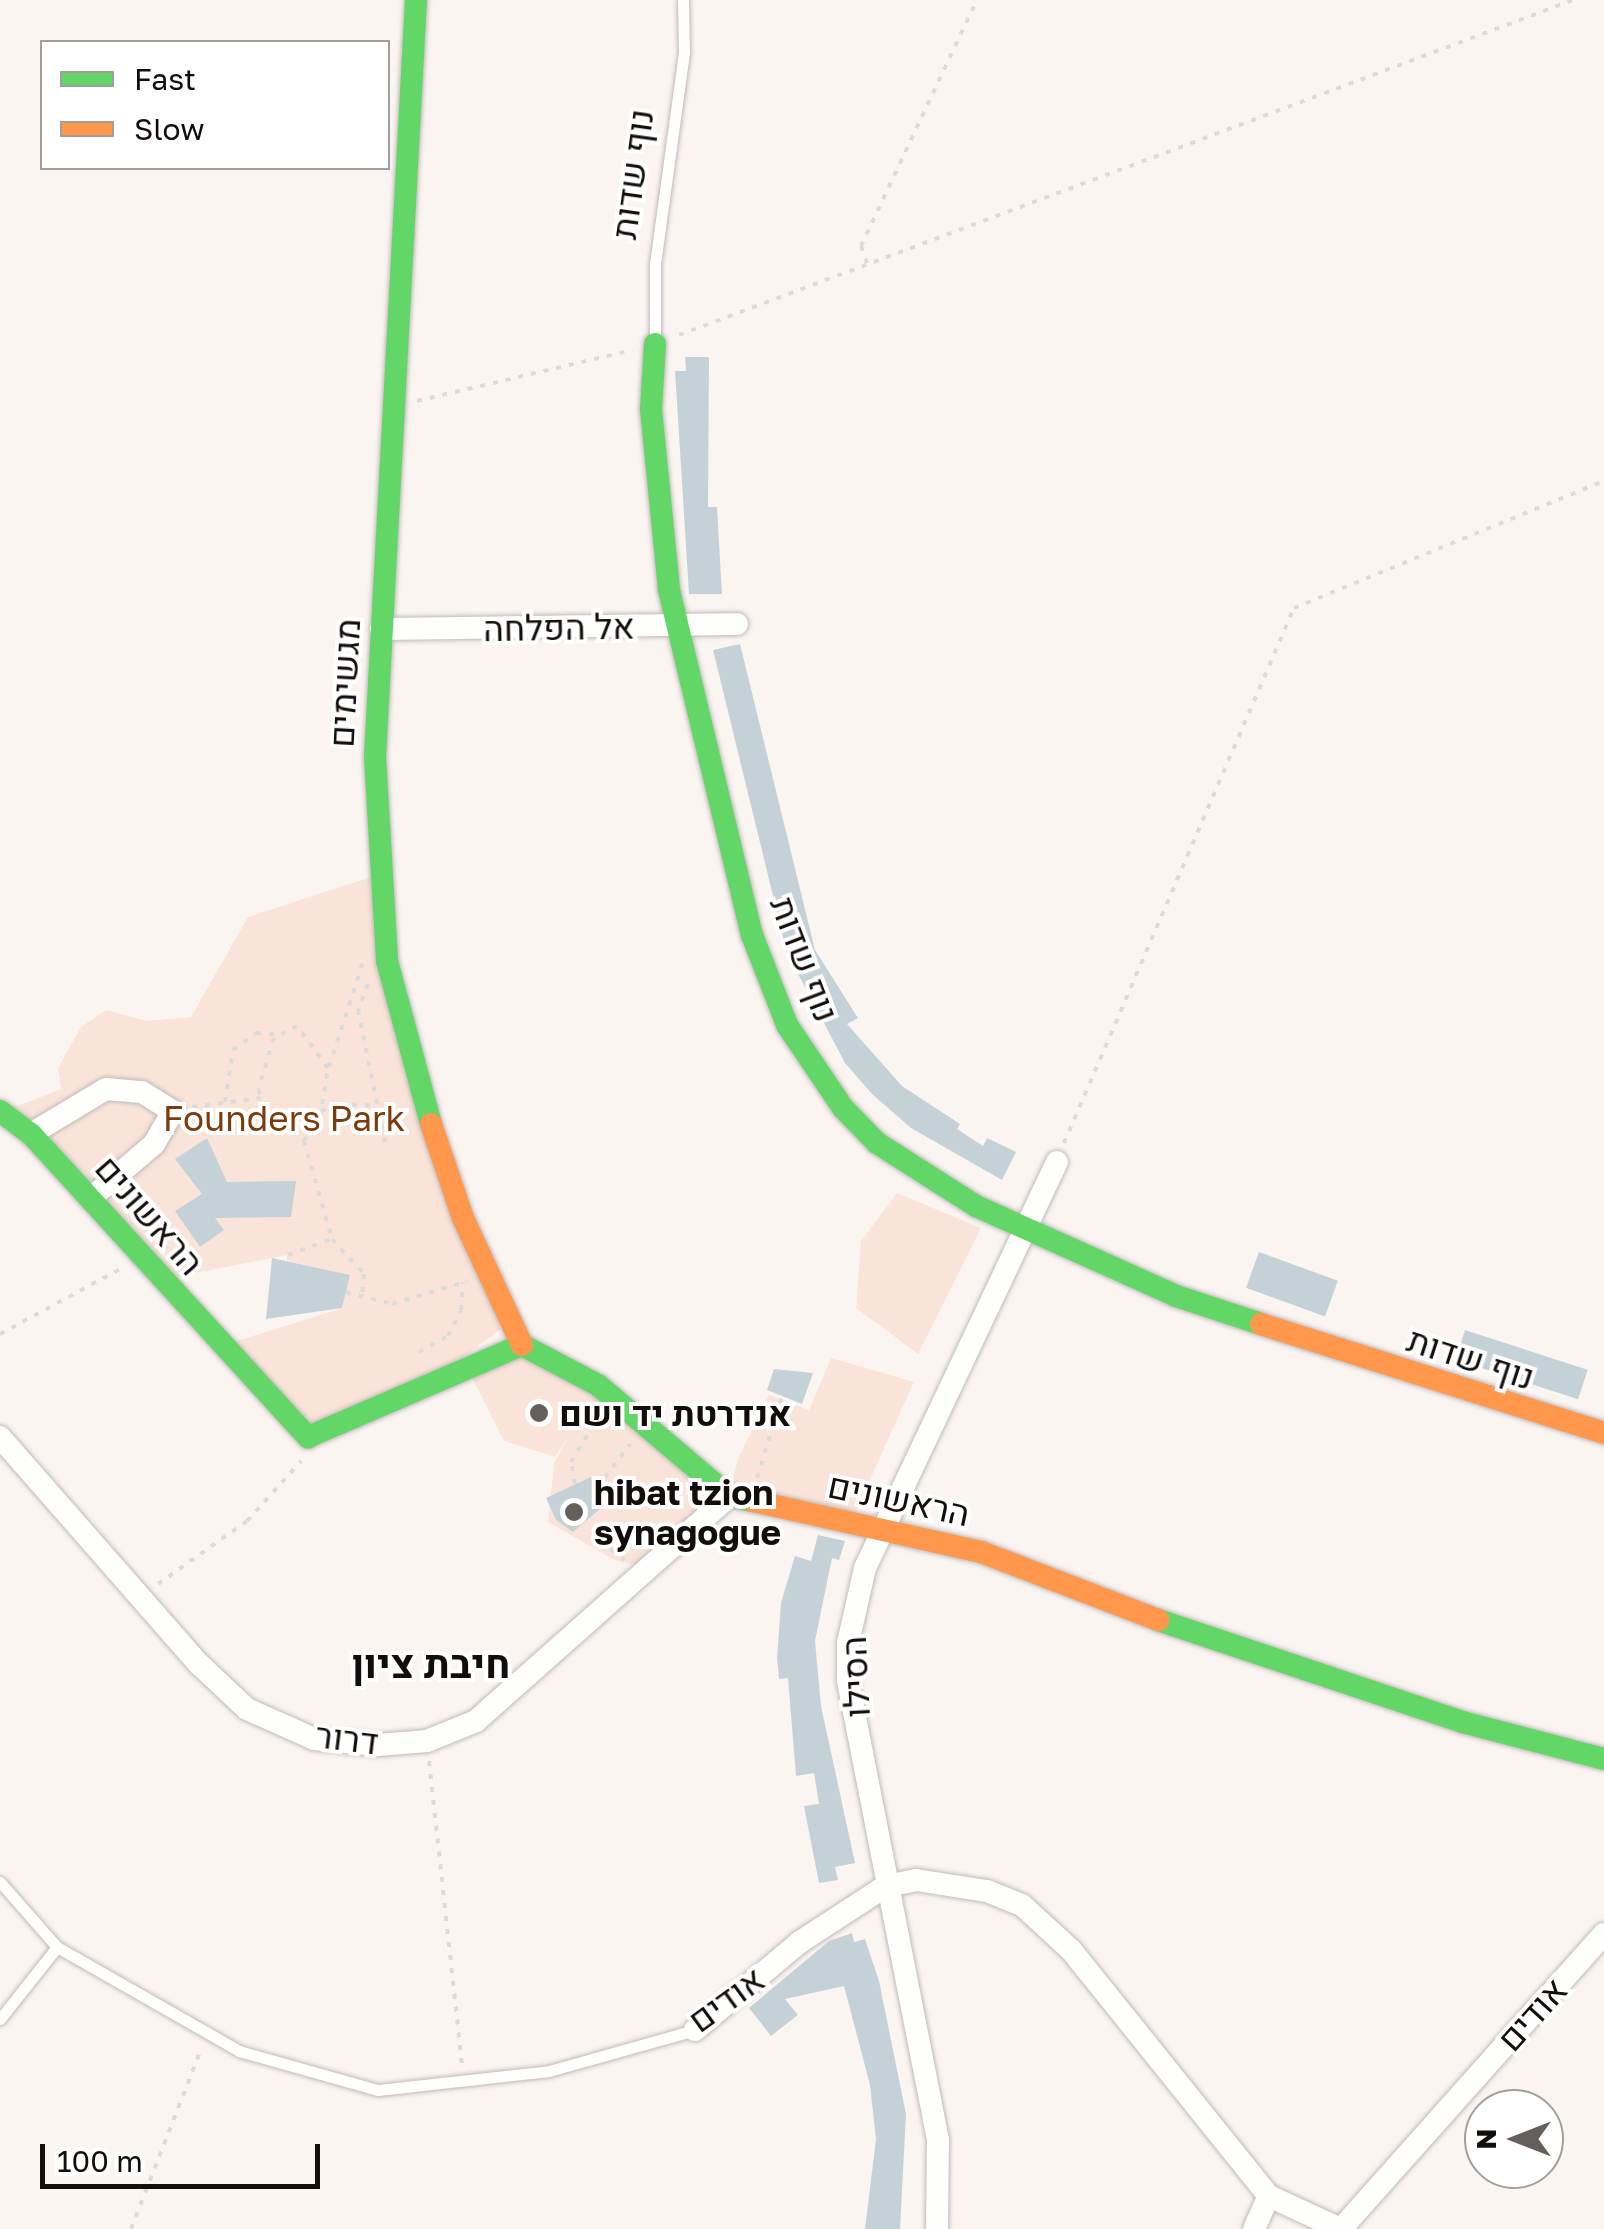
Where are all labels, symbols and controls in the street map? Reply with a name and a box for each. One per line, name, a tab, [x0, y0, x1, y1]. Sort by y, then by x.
legend	[40, 40, 390, 170]
text: Fast	[134, 61, 196, 97]
street label: נוף שדות	[602, 106, 662, 242]
text: Slow	[134, 111, 205, 147]
street label: אל הפלחה	[483, 605, 635, 649]
street label: מגשימים	[320, 617, 368, 749]
street label: נוף שדות	[762, 890, 848, 1028]
park label: Founders Park	[163, 1097, 405, 1139]
street label: הראשונים	[87, 1147, 213, 1283]
street label: נוף שדות	[1402, 1318, 1540, 1398]
place label: אנדרטת יד ושם	[559, 1392, 791, 1434]
marker: אנדרטת יד ושם	[528, 1402, 550, 1424]
street label: הראשונים	[824, 1464, 974, 1534]
place label: hibat tzion synagogue	[594, 1471, 781, 1553]
marker: hibat tzion synagogue	[563, 1501, 585, 1523]
street label: הסילו	[832, 1635, 878, 1719]
district label: חיבת ציון	[352, 1639, 510, 1687]
street label: דרור	[313, 1713, 381, 1763]
street label: אודים	[680, 1957, 772, 2041]
street label: אודים	[1488, 1969, 1576, 2059]
north arrow	[1464, 2089, 1564, 2189]
scale bar	[45, 2124, 325, 2186]
text: N	[1469, 2128, 1502, 2150]
text: 100 m	[57, 2143, 143, 2179]

